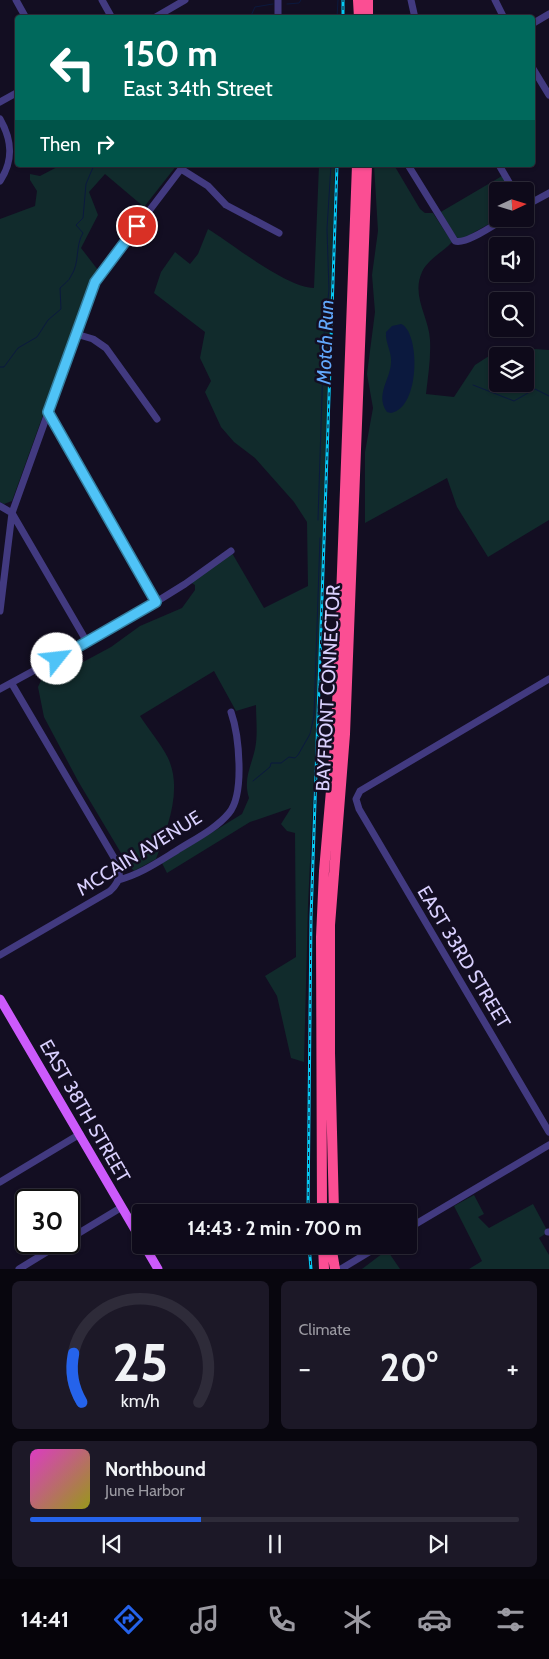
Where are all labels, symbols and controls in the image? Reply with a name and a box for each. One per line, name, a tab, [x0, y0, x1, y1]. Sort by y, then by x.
text: 150 m	[123, 32, 218, 75]
icon: left	[40, 35, 105, 100]
text: East 34th Street	[123, 75, 273, 102]
icon: right	[91, 130, 119, 158]
text: Then	[40, 133, 81, 156]
north arrow	[489, 182, 534, 228]
map controls	[489, 182, 534, 392]
pin	[116, 205, 158, 247]
icon: arrive	[123, 212, 151, 240]
button: sound	[489, 237, 534, 282]
button: search	[489, 292, 534, 337]
water label: Motch Run	[311, 299, 338, 386]
button: layers	[489, 347, 534, 392]
street label: BAYFRONT CONNECTOR	[311, 583, 345, 792]
position arrow	[30, 632, 82, 684]
street label: MCCAIN AVENUE	[72, 805, 206, 901]
street label: EAST 33RD STREET	[413, 882, 515, 1032]
street label: EAST 38TH STREET	[35, 1036, 135, 1186]
speed limit sign: 30	[15, 1189, 80, 1254]
text: 14:43 · 2 min · 700 m	[187, 1217, 362, 1240]
text: Climate	[299, 1320, 351, 1339]
text: 25	[113, 1331, 168, 1394]
text: 20°	[380, 1344, 438, 1391]
text: −	[299, 1351, 311, 1385]
text: +	[507, 1351, 519, 1385]
text: km/h	[121, 1390, 160, 1411]
text: Northbound	[105, 1458, 206, 1481]
text: June Harbor	[105, 1481, 185, 1500]
icon: previous	[98, 1530, 126, 1558]
icon: pause	[261, 1530, 289, 1558]
icon: next	[424, 1530, 452, 1558]
icon: directions	[111, 1602, 146, 1637]
icon: music	[187, 1602, 222, 1637]
icon: phone	[264, 1602, 299, 1637]
icon: climate	[340, 1602, 375, 1637]
icon: car	[417, 1602, 452, 1637]
icon: filters	[493, 1602, 528, 1637]
text: 14:41	[21, 1606, 69, 1633]

